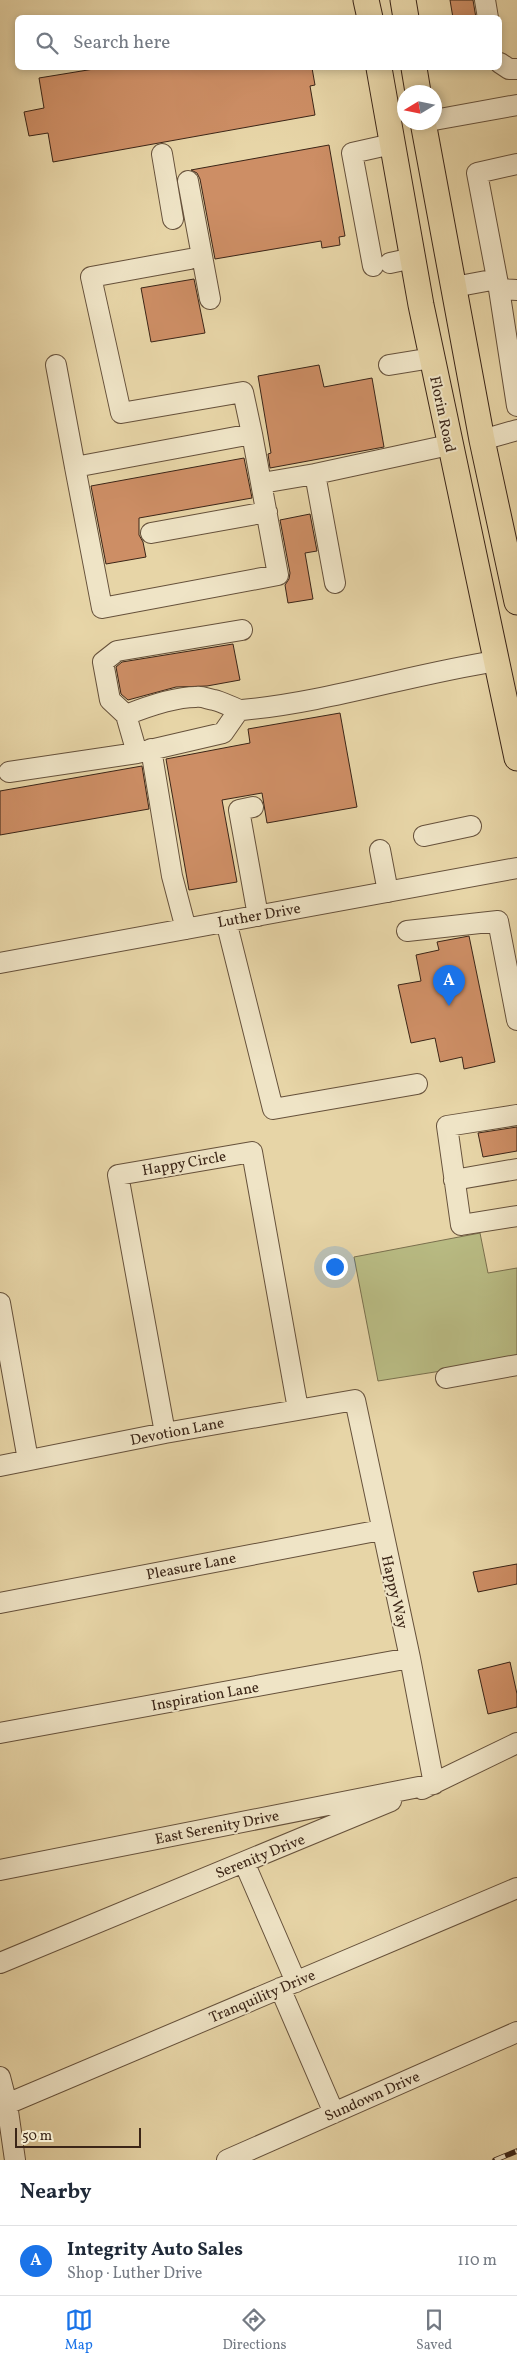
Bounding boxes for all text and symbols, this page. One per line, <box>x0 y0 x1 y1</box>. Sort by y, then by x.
search box <box>15 15 502 70</box>
icon: search <box>33 29 61 57</box>
text: Search here <box>73 30 170 56</box>
north arrow <box>397 85 442 130</box>
street label: Florin Road <box>423 374 460 454</box>
street label: Luther Drive <box>216 899 302 934</box>
pin: A <box>433 965 465 1006</box>
street label: Happy Circle <box>141 1147 228 1182</box>
your location <box>322 1254 348 1280</box>
street label: Devotion Lane <box>129 1413 226 1452</box>
street label: Pleasure Lane <box>145 1548 238 1586</box>
street label: Happy Way <box>375 1553 412 1631</box>
street label: Inspiration Lane <box>150 1678 261 1717</box>
street label: East Serenity Drive <box>153 1806 281 1851</box>
street label: Serenity Drive <box>213 1830 308 1885</box>
street label: Tranquility Drive <box>206 1966 319 2029</box>
street label: Sundown Drive <box>322 2067 424 2128</box>
scale bar <box>15 2125 141 2148</box>
text: 50 m <box>22 2127 52 2146</box>
text: Nearby <box>20 2178 91 2207</box>
text: Integrity Auto Sales <box>67 2237 243 2263</box>
text: A <box>30 2250 42 2272</box>
text: 110 m <box>458 2250 497 2272</box>
text: Shop · Luther Drive <box>67 2263 202 2285</box>
tab: Map <box>65 2306 93 2355</box>
tab: Directions <box>222 2306 287 2355</box>
tab: Saved <box>416 2306 452 2355</box>

